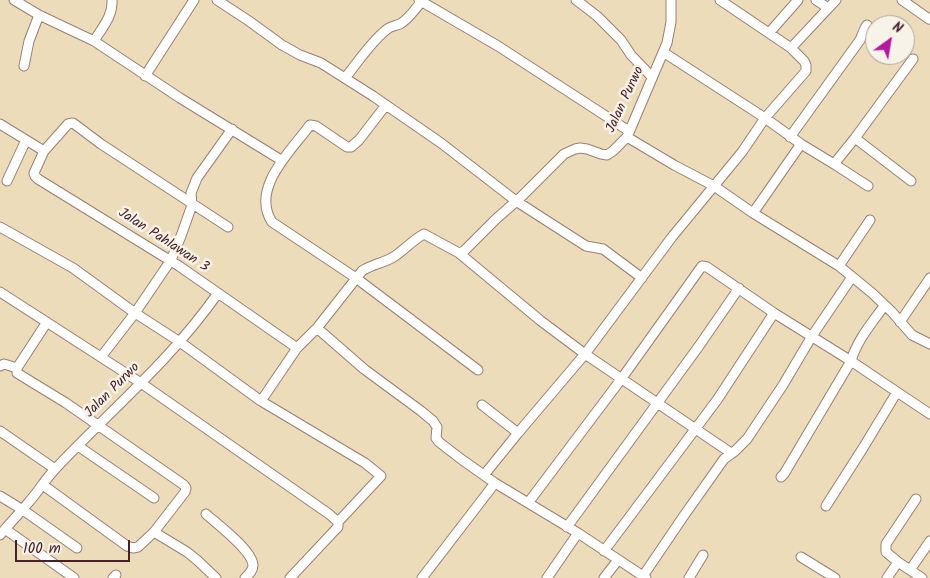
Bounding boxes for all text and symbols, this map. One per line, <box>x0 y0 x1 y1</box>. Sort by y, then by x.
north arrow <box>865 15 915 65</box>
text: N <box>888 16 907 40</box>
street label: Jalan Purwo <box>603 64 649 136</box>
street label: Jalan Pahlawan 3 <box>114 205 212 277</box>
street label: Jalan Purwo <box>82 360 144 422</box>
scale bar <box>18 530 132 562</box>
text: 100 m <box>23 537 61 561</box>

